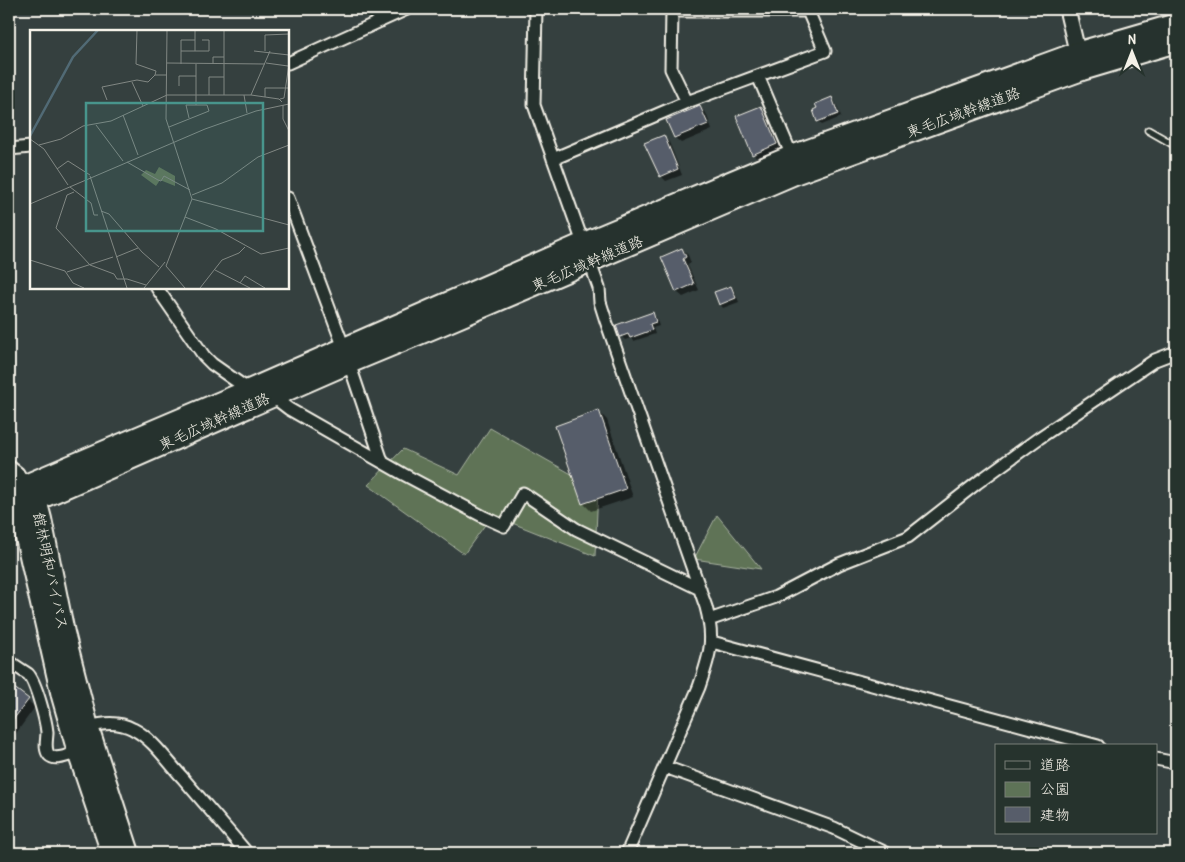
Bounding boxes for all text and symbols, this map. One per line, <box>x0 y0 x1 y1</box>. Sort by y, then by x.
north arrow <box>1108 28 1158 78</box>
text: N <box>1128 29 1136 48</box>
inset map <box>30 30 289 289</box>
street label: 東毛広域幹線道路 <box>903 82 1023 142</box>
street label: 東毛広域幹線道路 <box>528 230 646 296</box>
street label: 東毛広域幹線道路 <box>155 387 273 455</box>
street label: 館林明和バイパス <box>28 510 74 632</box>
legend <box>995 744 1158 834</box>
text: 道路 <box>1040 754 1070 775</box>
text: 公園 <box>1040 778 1070 799</box>
text: 建物 <box>1040 804 1070 825</box>

